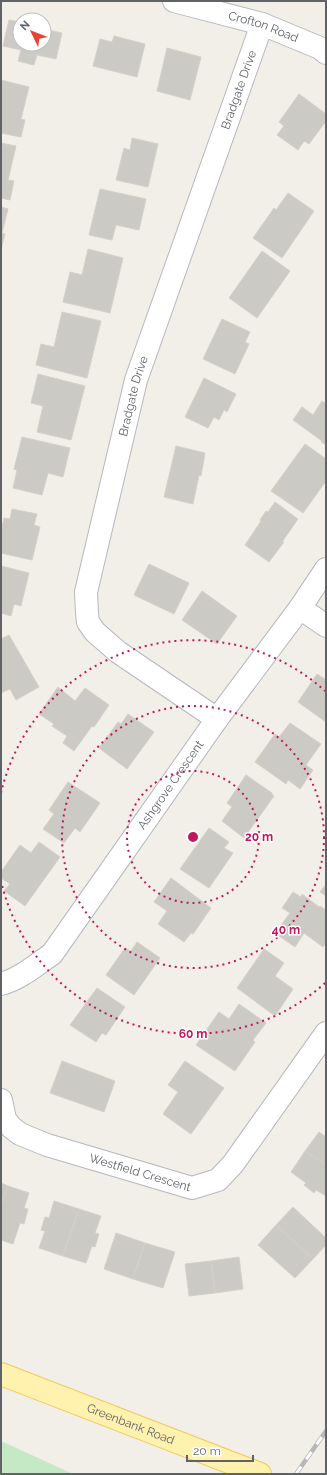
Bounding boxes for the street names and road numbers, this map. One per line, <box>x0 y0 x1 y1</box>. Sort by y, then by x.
street label: Crofton Road <box>227 8 300 45</box>
street label: Bradgate Drive <box>218 48 259 131</box>
street label: Bradgate Drive <box>116 354 151 438</box>
street label: Ashgrove Crescent <box>135 738 207 832</box>
street label: Westfield Crescent <box>88 1151 192 1194</box>
street label: Greenbank Road <box>85 1401 177 1447</box>

